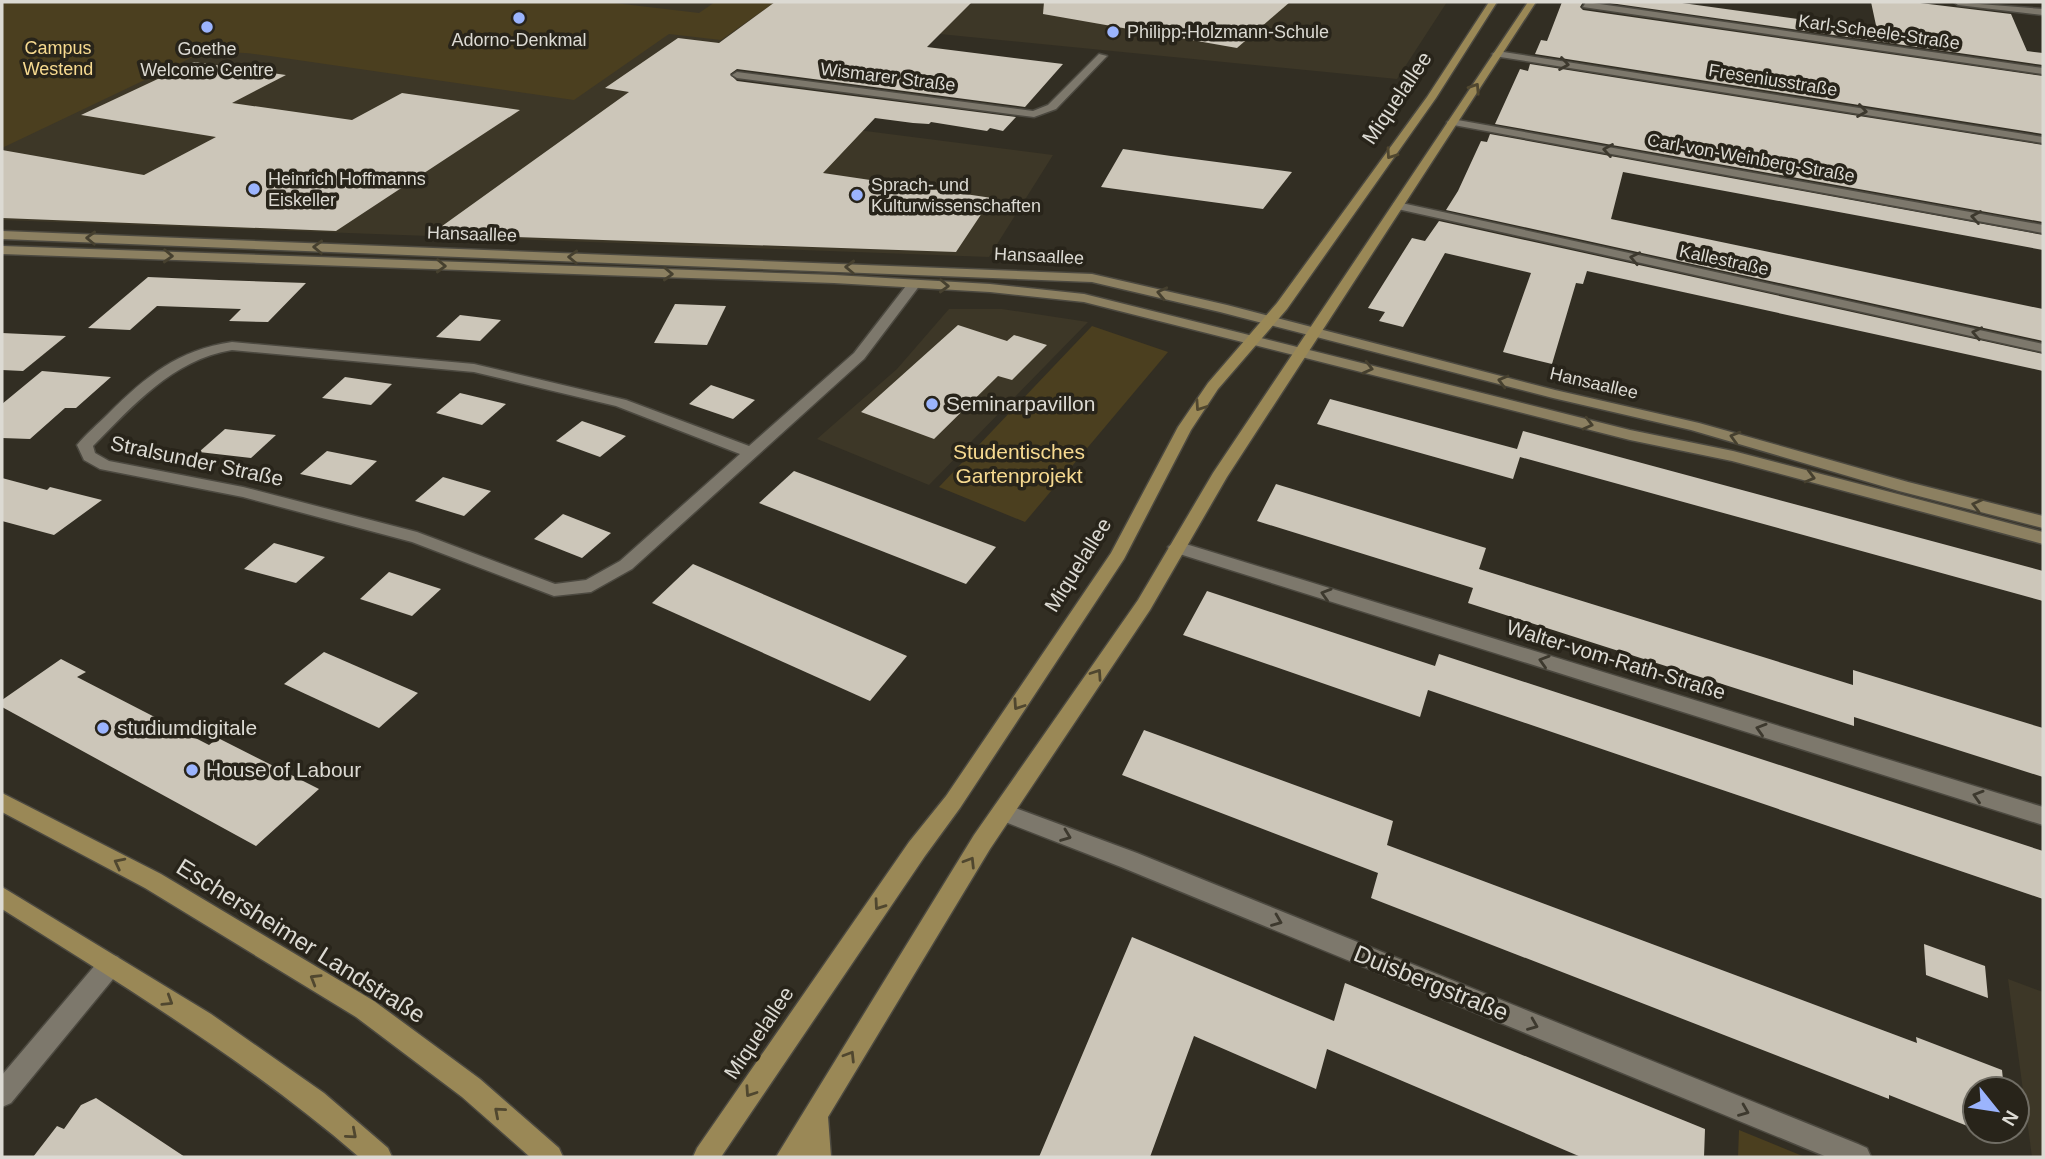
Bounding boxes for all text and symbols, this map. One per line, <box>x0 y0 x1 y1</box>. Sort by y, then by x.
marker: Adorno-Denkmal <box>511 10 527 26</box>
street label: Karl-Scheele-Straße <box>1797 11 1961 53</box>
marker: Goethe Welcome Centre <box>199 19 215 35</box>
place label: Philipp-Holzmann-Schule <box>1127 22 1329 42</box>
marker: Philipp-Holzmann-Schule <box>1105 24 1121 40</box>
place label: Adorno-Denkmal <box>451 30 587 50</box>
park label: Campus Westend <box>23 38 93 79</box>
place label: Goethe Welcome Centre <box>140 39 274 80</box>
street label: Miquelallee <box>1357 47 1436 148</box>
one-way arrow <box>1559 56 1570 71</box>
street label: Wismarer Straße <box>819 59 957 95</box>
street label: Freseniusstraße <box>1707 60 1839 100</box>
one-way arrow <box>1467 82 1480 95</box>
one-way arrow <box>1856 103 1868 118</box>
street label: Carl-von-Weinberg-Straße <box>1645 130 1857 186</box>
one-way arrow <box>1602 143 1614 158</box>
one-way arrow <box>1387 146 1399 159</box>
place label: Heinrich Hoffmanns Eiskeller <box>268 169 426 210</box>
place label: Sprach- und Kulturwissenschaften <box>871 175 1041 216</box>
marker: Heinrich Hoffmanns Eiskeller <box>246 181 262 197</box>
marker: Sprach- und Kulturwissenschaften <box>849 187 865 203</box>
one-way arrow <box>1970 210 1982 225</box>
street label: Hansaallee <box>427 222 517 246</box>
one-way arrow <box>85 231 96 246</box>
one-way arrow <box>312 239 323 255</box>
street label: Kallestraße <box>1677 241 1771 279</box>
street label: Hansaallee <box>994 244 1084 268</box>
one-way arrow <box>163 249 174 264</box>
one-way arrow <box>568 250 579 265</box>
one-way arrow <box>1629 252 1641 267</box>
one-way arrow <box>435 259 446 274</box>
one-way arrow <box>844 259 855 275</box>
one-way arrow <box>663 267 674 282</box>
one-way arrow <box>939 278 950 293</box>
one-way arrow <box>1156 287 1168 302</box>
one-way arrow <box>1971 327 1983 341</box>
one-way arrow <box>1362 360 1374 374</box>
street label: Hansaallee <box>1548 363 1640 403</box>
one-way arrow <box>1497 375 1509 389</box>
place label: Seminarpavillon <box>946 392 1095 415</box>
marker: Seminarpavillon <box>924 396 940 412</box>
one-way arrow <box>1195 399 1208 412</box>
one-way arrow <box>1582 416 1594 430</box>
street label: Stralsunder Straße <box>109 431 286 490</box>
one-way arrow <box>1729 431 1741 446</box>
park label: Studentisches Gartenprojekt <box>953 440 1085 487</box>
one-way arrow <box>1803 468 1815 483</box>
one-way arrow <box>1971 499 1983 514</box>
street label: Miquelallee <box>1040 514 1115 616</box>
one-way arrow <box>1321 587 1333 602</box>
street label: Walter-vom-Rath-Straße <box>1504 615 1728 704</box>
one-way arrow <box>1538 655 1550 670</box>
one-way arrow <box>1089 668 1102 681</box>
one-way arrow <box>1014 697 1026 710</box>
place label: studiumdigitale <box>117 716 257 739</box>
marker: studiumdigitale <box>95 720 111 736</box>
one-way arrow <box>1755 722 1767 737</box>
place label: House of Labour <box>206 758 361 781</box>
marker: House of Labour <box>184 762 200 778</box>
one-way arrow <box>1972 790 1984 805</box>
one-way arrow <box>1060 828 1072 842</box>
street label: Eschersheimer Landstraße <box>172 853 431 1028</box>
one-way arrow <box>961 857 974 870</box>
one-way arrow <box>114 858 126 871</box>
one-way arrow <box>875 897 887 910</box>
one-way arrow <box>1270 913 1283 927</box>
street label: Duisbergstraße <box>1350 939 1512 1026</box>
one-way arrow <box>309 974 322 987</box>
street label: Miquelallee <box>719 982 798 1083</box>
one-way arrow <box>161 993 174 1006</box>
one-way arrow <box>1526 1017 1539 1031</box>
one-way arrow <box>842 1050 855 1063</box>
north arrow <box>1961 1075 2031 1145</box>
one-way arrow <box>745 1085 758 1098</box>
one-way arrow <box>1737 1102 1749 1116</box>
text: N <box>1998 1107 2023 1129</box>
one-way arrow <box>494 1108 507 1120</box>
one-way arrow <box>344 1126 357 1138</box>

